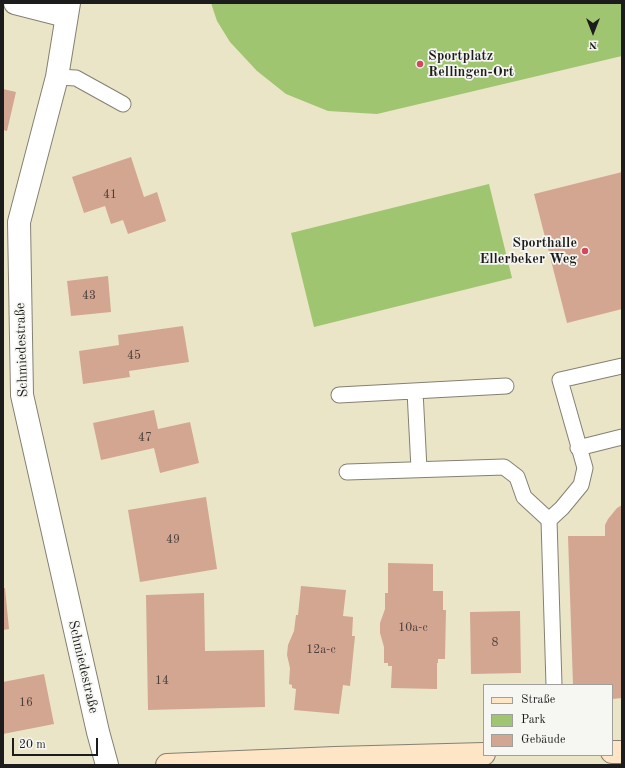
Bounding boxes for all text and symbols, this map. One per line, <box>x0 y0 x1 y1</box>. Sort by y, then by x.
north arrow <box>573 12 613 52</box>
text: N <box>589 39 597 50</box>
place label: Sportplatz Rellingen-Ort <box>428 48 514 80</box>
marker: Sportplatz Rellingen-Ort <box>415 59 425 69</box>
house number: 41 <box>103 188 117 202</box>
place label: Sporthalle Ellerbeker Weg <box>480 235 577 268</box>
marker: Sporthalle Ellerbeker Weg <box>580 246 590 256</box>
house number: 43 <box>82 289 96 303</box>
street label: Schmiedestraße <box>12 302 32 398</box>
house number: 45 <box>127 349 141 363</box>
house number: 47 <box>138 431 152 445</box>
house number: 49 <box>166 533 180 547</box>
street label: Schmiedestraße <box>64 619 102 715</box>
house number: 10a-c <box>398 621 428 635</box>
house number: 8 <box>492 636 498 650</box>
house number: 12a-c <box>306 643 336 657</box>
house number: 14 <box>155 674 169 688</box>
legend <box>483 684 613 756</box>
text: Straße <box>521 694 555 706</box>
house number: 16 <box>19 696 33 710</box>
text: Park <box>521 714 546 726</box>
scale bar <box>14 730 100 756</box>
text: Gebäude <box>521 734 565 746</box>
text: 20 m <box>19 739 46 751</box>

